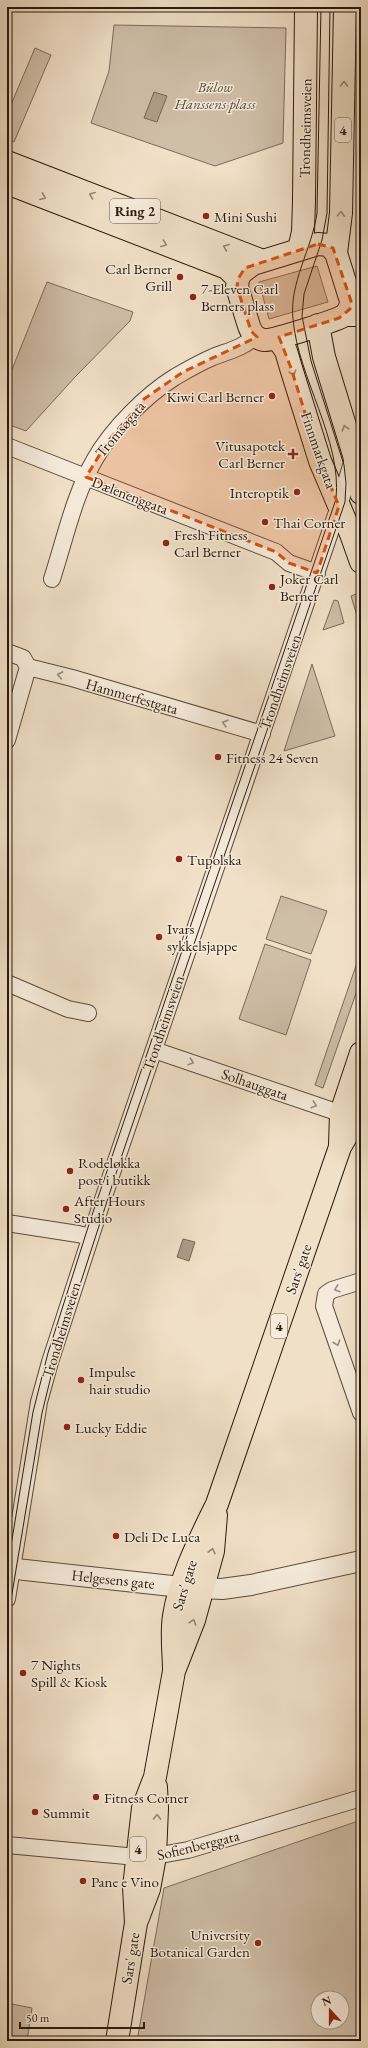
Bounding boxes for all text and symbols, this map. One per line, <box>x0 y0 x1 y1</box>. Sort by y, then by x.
park label: Bülow Hanssens plass <box>174 77 256 113</box>
street label: Trondheimsveien <box>295 78 315 178</box>
one-way arrow <box>340 81 348 87</box>
road number: 4 <box>335 118 351 142</box>
one-way arrow <box>40 192 47 200</box>
one-way arrow <box>88 192 95 200</box>
road number: Ring 2 <box>110 199 160 223</box>
place label: Mini Sushi <box>214 207 277 226</box>
marker: Mini Sushi <box>201 211 211 221</box>
one-way arrow <box>337 211 345 217</box>
one-way arrow <box>161 240 168 248</box>
one-way arrow <box>223 244 231 252</box>
place label: Carl Berner Grill <box>105 259 172 295</box>
marker: Carl Berner Grill <box>175 272 185 282</box>
place label: 7-Eleven Carl Berners plass <box>201 279 279 315</box>
marker: 7-Eleven Carl Berners plass <box>188 292 198 302</box>
one-way arrow <box>288 369 297 376</box>
place label: Kiwi Carl Berner <box>166 387 264 406</box>
marker: Kiwi Carl Berner <box>267 391 277 401</box>
street label: Tromsøgata <box>91 397 149 461</box>
street label: Finnmarkgata <box>297 409 341 491</box>
one-way arrow <box>341 424 350 431</box>
place label: Vitusapotek Carl Berner <box>215 436 286 472</box>
marker: Vitusapotek Carl Berner <box>288 449 298 459</box>
street label: Dælenenggata <box>89 472 171 518</box>
place label: Interoptik <box>230 483 290 502</box>
marker: Interoptik <box>292 487 302 497</box>
place label: Thai Corner <box>273 513 345 532</box>
marker: Thai Corner <box>260 517 270 527</box>
place label: Fresh Fitness Carl Berner <box>174 525 248 561</box>
marker: Fresh Fitness Carl Berner <box>161 538 171 548</box>
place label: Joker Carl Berner <box>278 569 339 605</box>
marker: Joker Carl Berner <box>267 582 277 592</box>
street label: Trondheimsveien <box>255 632 305 732</box>
one-way arrow <box>56 672 63 680</box>
street label: Hammerfestgata <box>84 674 180 718</box>
one-way arrow <box>222 719 229 728</box>
place label: Fitness 24 Seven <box>226 748 319 767</box>
marker: Fitness 24 Seven <box>213 752 223 762</box>
place label: Tupolska <box>187 850 241 869</box>
marker: Tupolska <box>174 854 184 864</box>
place label: Ivars sykkelsjappe <box>167 919 238 955</box>
marker: Ivars sykkelsjappe <box>154 932 164 942</box>
street label: Trondheimsveien <box>138 973 188 1073</box>
one-way arrow <box>187 1057 194 1066</box>
street label: Solhauggata <box>219 1064 291 1104</box>
one-way arrow <box>310 1100 317 1108</box>
place label: Rodeløkka post i butikk <box>78 1153 151 1189</box>
marker: Rodeløkka post i butikk <box>65 1166 75 1176</box>
place label: After Hours Studio <box>73 1191 145 1227</box>
marker: After Hours Studio <box>61 1204 71 1214</box>
street label: Sars' gate <box>281 1241 315 1297</box>
street label: Trondheimsveien <box>37 1279 85 1380</box>
one-way arrow <box>334 1284 341 1292</box>
road number: 4 <box>271 1314 287 1338</box>
one-way arrow <box>332 1339 341 1346</box>
place label: Impulse hair studio <box>89 1362 151 1398</box>
marker: Impulse hair studio <box>76 1375 86 1385</box>
place label: Lucky Eddie <box>75 1418 147 1437</box>
marker: Lucky Eddie <box>62 1422 72 1432</box>
place label: Deli De Luca <box>124 1527 200 1546</box>
marker: Deli De Luca <box>111 1531 121 1541</box>
one-way arrow <box>208 1548 216 1555</box>
street label: Sars' gate <box>167 1557 201 1613</box>
street label: Helgesens gate <box>70 1565 156 1593</box>
one-way arrow <box>188 1618 197 1625</box>
place label: 7 Nights Spill & Kiosk <box>31 1655 108 1691</box>
marker: 7 Nights Spill & Kiosk <box>18 1668 28 1678</box>
place label: Fitness Corner <box>104 1788 188 1807</box>
marker: Fitness Corner <box>91 1792 101 1802</box>
place label: Summit <box>43 1803 90 1822</box>
marker: Summit <box>30 1807 40 1817</box>
one-way arrow <box>153 1814 161 1820</box>
street label: Sofienberggata <box>155 1826 241 1864</box>
road number: 4 <box>130 1837 146 1861</box>
place label: Pane e Vino <box>91 1872 159 1891</box>
marker: Pane e Vino <box>78 1876 88 1886</box>
place label: University Botanical Garden <box>150 1925 250 1961</box>
street label: Sars' gate <box>117 1931 143 1985</box>
marker: University Botanical Garden <box>253 1938 263 1948</box>
north arrow <box>310 1990 350 2030</box>
text: N <box>320 1992 333 2009</box>
scale bar <box>20 2004 144 2030</box>
text: 50 m <box>26 2010 50 2026</box>

